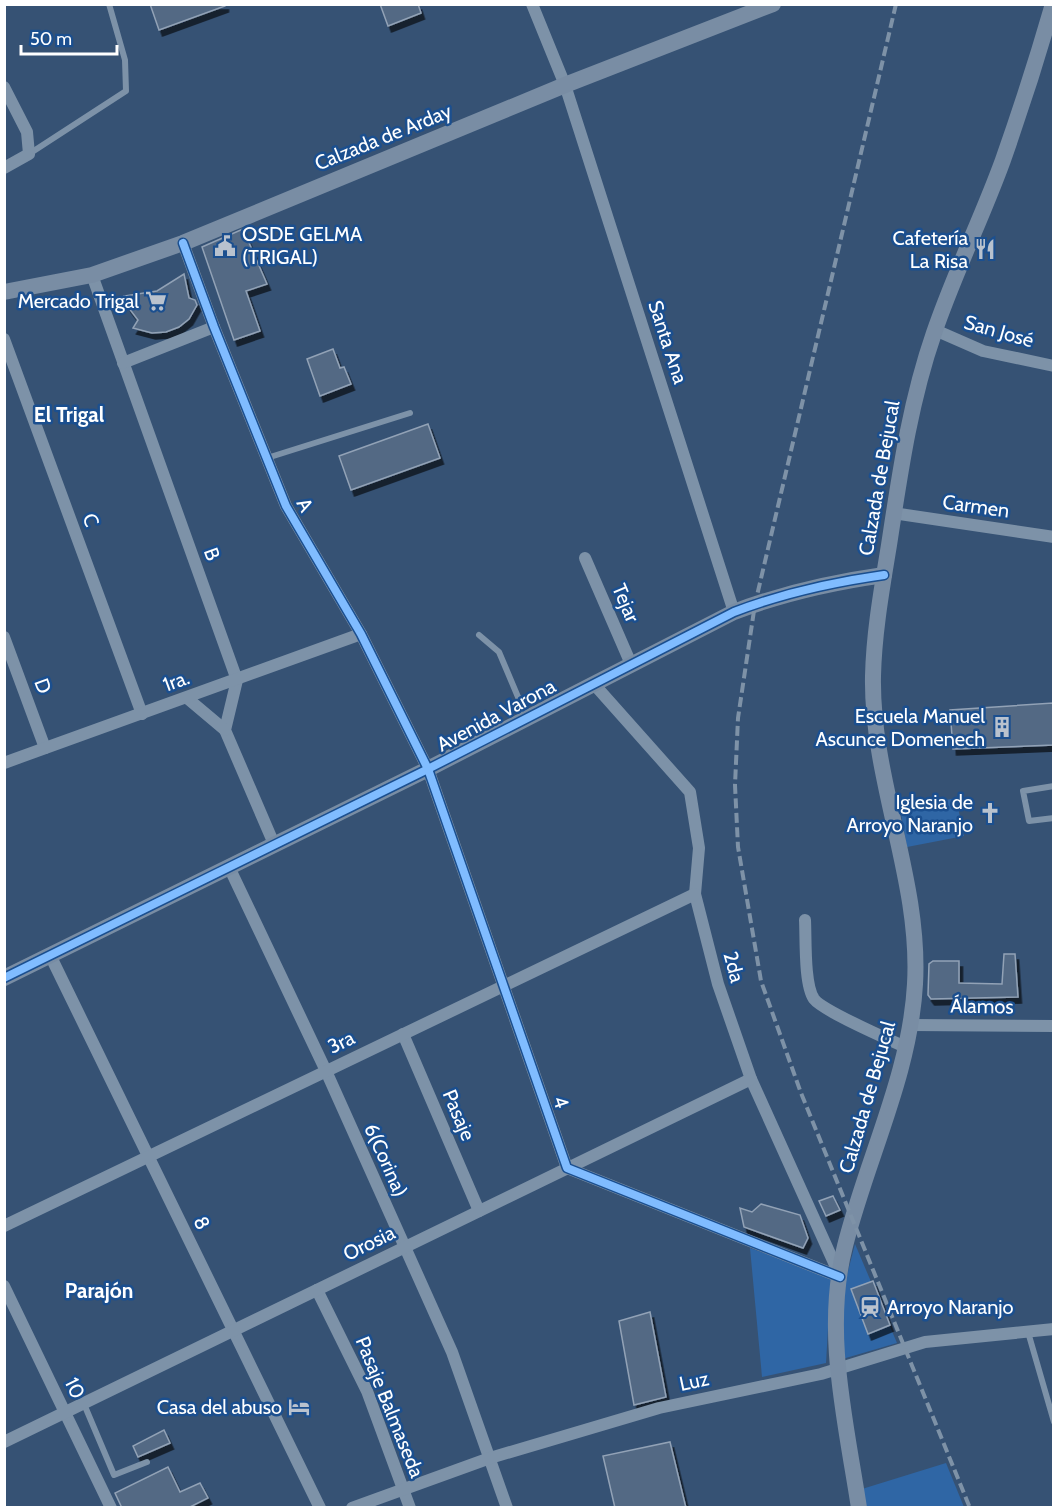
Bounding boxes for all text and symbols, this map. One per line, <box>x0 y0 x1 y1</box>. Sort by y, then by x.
scale bar <box>21 18 117 56</box>
text: 50 m <box>30 28 72 50</box>
street label: Calzada de Arday <box>311 99 455 175</box>
place label: OSDE GELMA (TRIGAL) <box>242 222 363 269</box>
place label: Cafetería La Risa <box>892 226 968 273</box>
public building icon: OSDE GELMA (TRIGAL) <box>213 234 237 258</box>
restaurant icon: Cafetería La Risa <box>973 237 997 261</box>
place label: Mercado Trigal <box>18 289 139 313</box>
supermarket icon: Mercado Trigal <box>144 289 168 313</box>
street label: Santa Ana <box>643 297 693 387</box>
street label: San José <box>961 310 1037 352</box>
street label: Calzada de Bejucal <box>854 398 904 557</box>
district label: El Trigal <box>34 402 105 427</box>
street label: Carmen <box>941 489 1011 523</box>
street label: A <box>292 494 319 517</box>
street label: C <box>78 510 104 530</box>
street label: B <box>199 544 225 564</box>
street label: Tejar <box>607 580 645 626</box>
street label: 1ra. <box>159 665 193 697</box>
street label: Avenida Varona <box>433 673 560 756</box>
street label: D <box>29 675 57 697</box>
place label: Escuela Manuel Ascunce Domenech <box>815 704 985 751</box>
building icon: Escuela Manuel Ascunce Domenech <box>990 715 1014 739</box>
place label: Iglesia de Arroyo Naranjo <box>846 790 973 837</box>
church icon: Iglesia de Arroyo Naranjo <box>978 801 1002 825</box>
street label: 2da <box>718 949 750 986</box>
street label: Álamos <box>950 993 1014 1019</box>
street label: Calzada de Bejucal <box>834 1018 900 1176</box>
street label: 3ra <box>324 1025 359 1059</box>
street label: Pasaje <box>438 1086 480 1144</box>
street label: 4 <box>548 1093 574 1112</box>
street label: 6(Corina) <box>359 1120 413 1200</box>
street label: 8 <box>189 1212 215 1234</box>
street label: Orosia <box>339 1220 399 1266</box>
district label: Parajón <box>65 1278 133 1303</box>
station icon: Arroyo Naranjo <box>858 1295 882 1319</box>
place label: Arroyo Naranjo <box>887 1295 1014 1319</box>
street label: Pasaje Balmaseda <box>351 1333 429 1482</box>
street label: Luz <box>677 1366 711 1396</box>
street label: 10 <box>60 1374 90 1402</box>
place label: Casa del abuso <box>157 1395 282 1419</box>
hotel icon: Casa del abuso <box>287 1395 311 1419</box>

